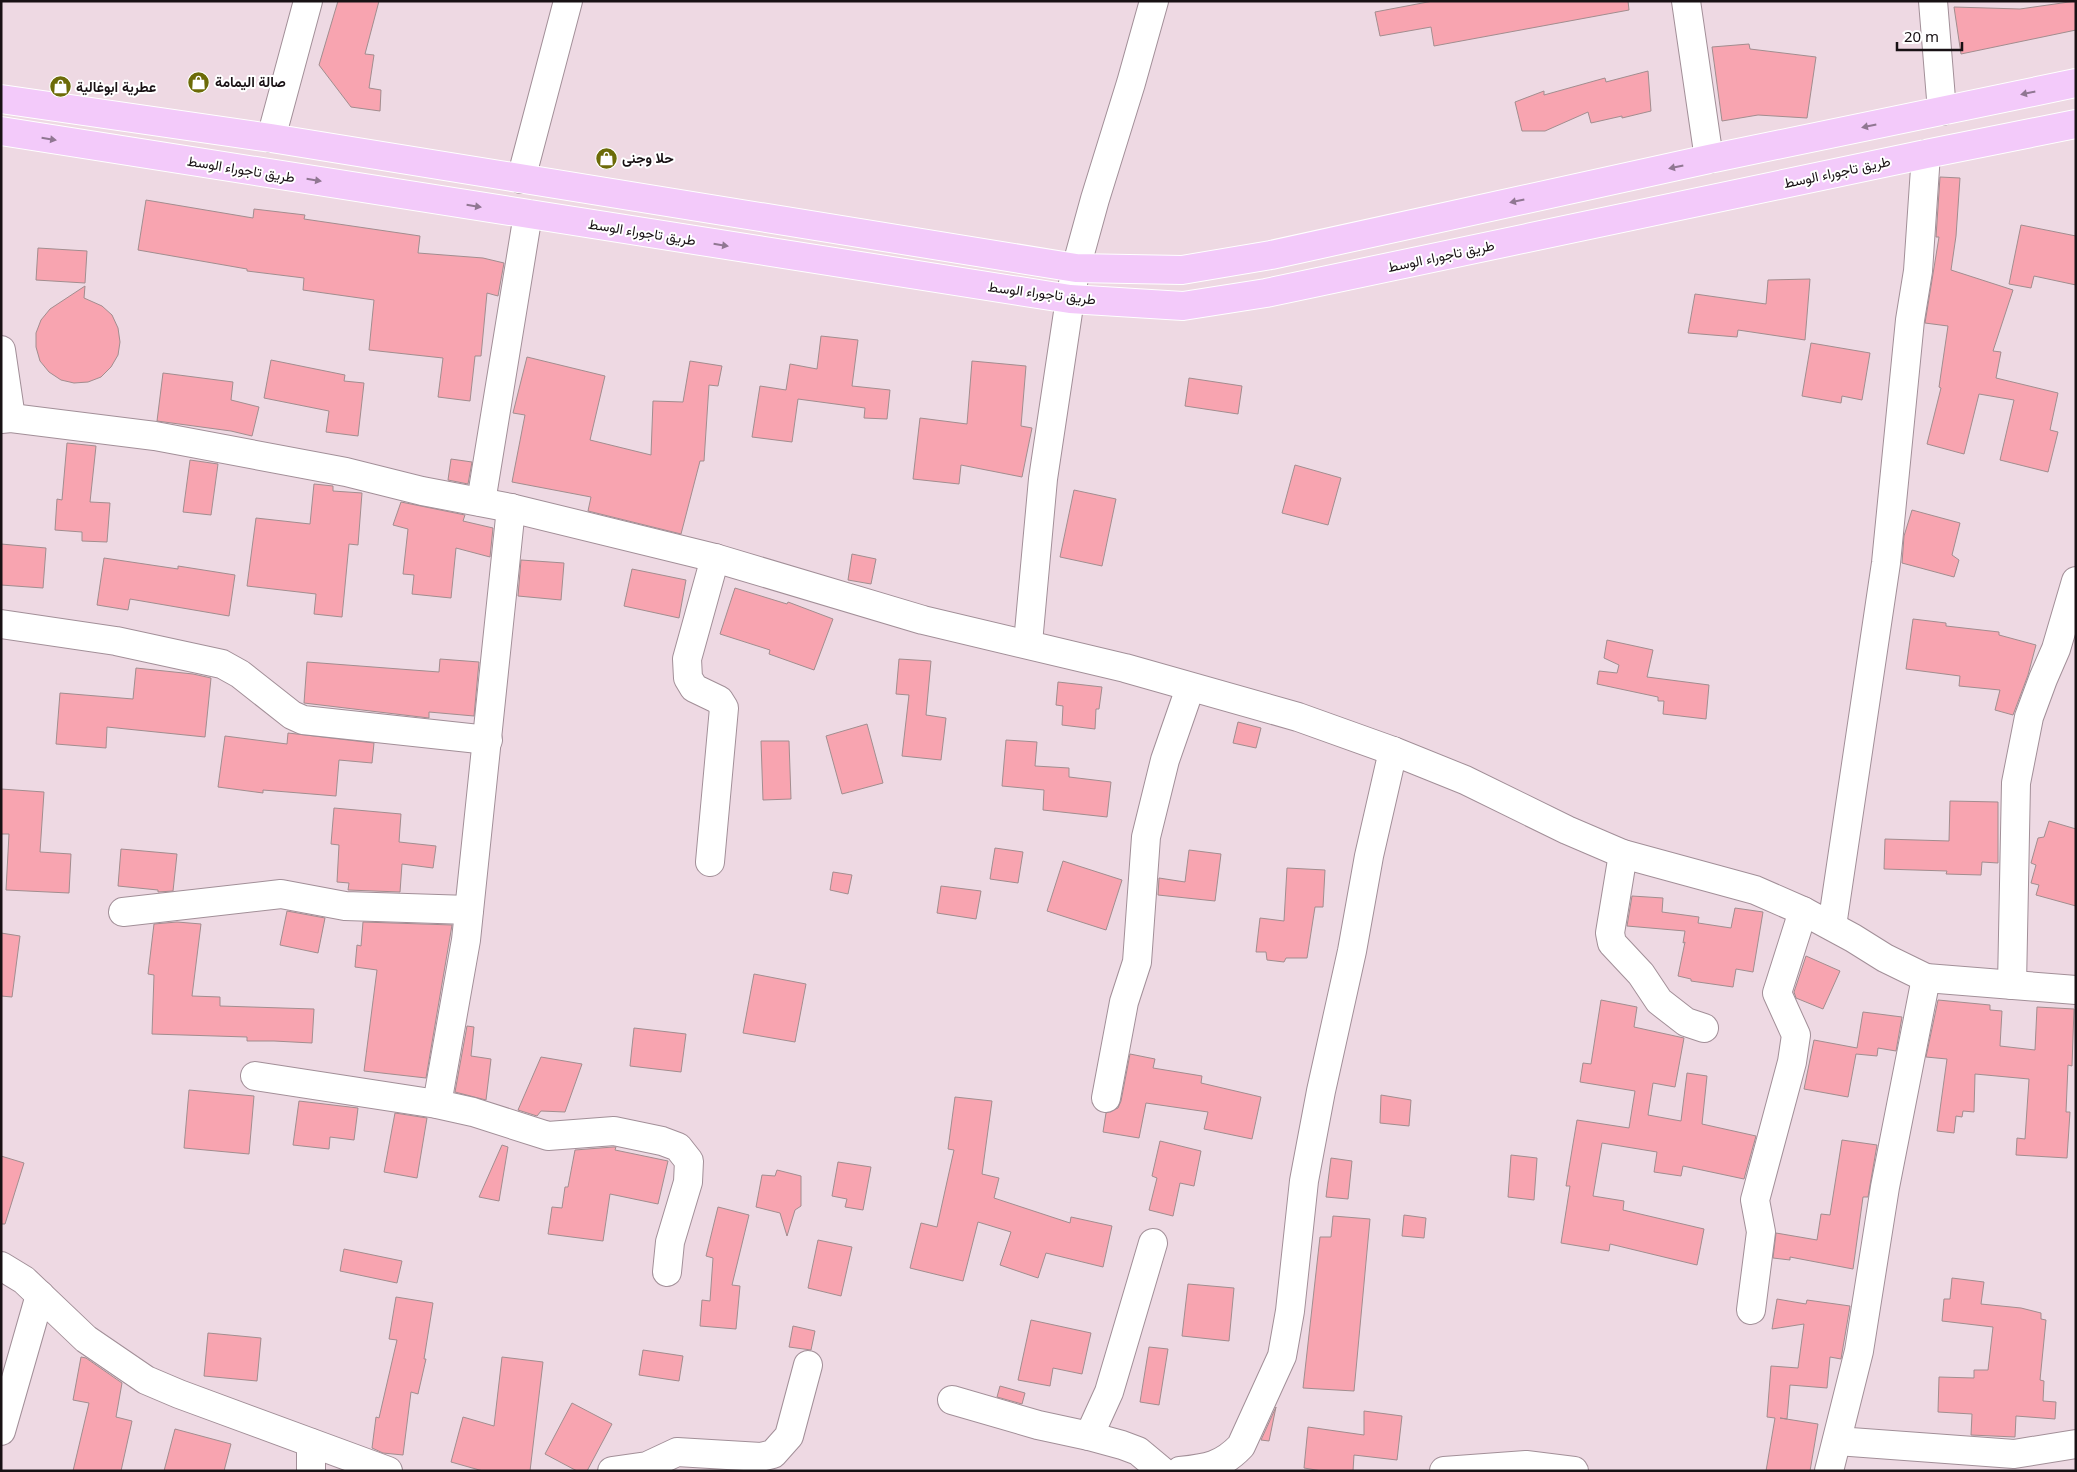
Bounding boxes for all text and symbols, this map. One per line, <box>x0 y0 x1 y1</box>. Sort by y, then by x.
scale bar <box>1897 20 1962 52</box>
text: 20 m <box>1904 26 1939 46</box>
shop icon: صالة اليمامة <box>187 70 211 94</box>
place label: صالة اليمامة <box>215 72 286 91</box>
shop icon: عطرية ابوغالية <box>48 75 72 99</box>
place label: عطرية ابوغالية <box>76 77 156 96</box>
one-way arrow <box>2020 89 2036 97</box>
one-way arrow <box>1861 122 1877 130</box>
one-way arrow <box>42 135 58 143</box>
shop icon: حلا وجنى <box>594 146 618 170</box>
place label: حلا وجنى <box>622 148 674 167</box>
street label: طريق تاجوراء الوسط <box>186 151 296 186</box>
street label: طريق تاجوراء الوسط <box>1782 151 1892 192</box>
one-way arrow <box>1667 163 1683 171</box>
one-way arrow <box>306 177 322 185</box>
one-way arrow <box>1509 197 1525 205</box>
one-way arrow <box>467 202 483 210</box>
street label: طريق تاجوراء الوسط <box>587 214 697 249</box>
street label: طريق تاجوراء الوسط <box>1386 235 1496 276</box>
one-way arrow <box>714 241 730 249</box>
street label: طريق تاجوراء الوسط <box>987 276 1097 309</box>

